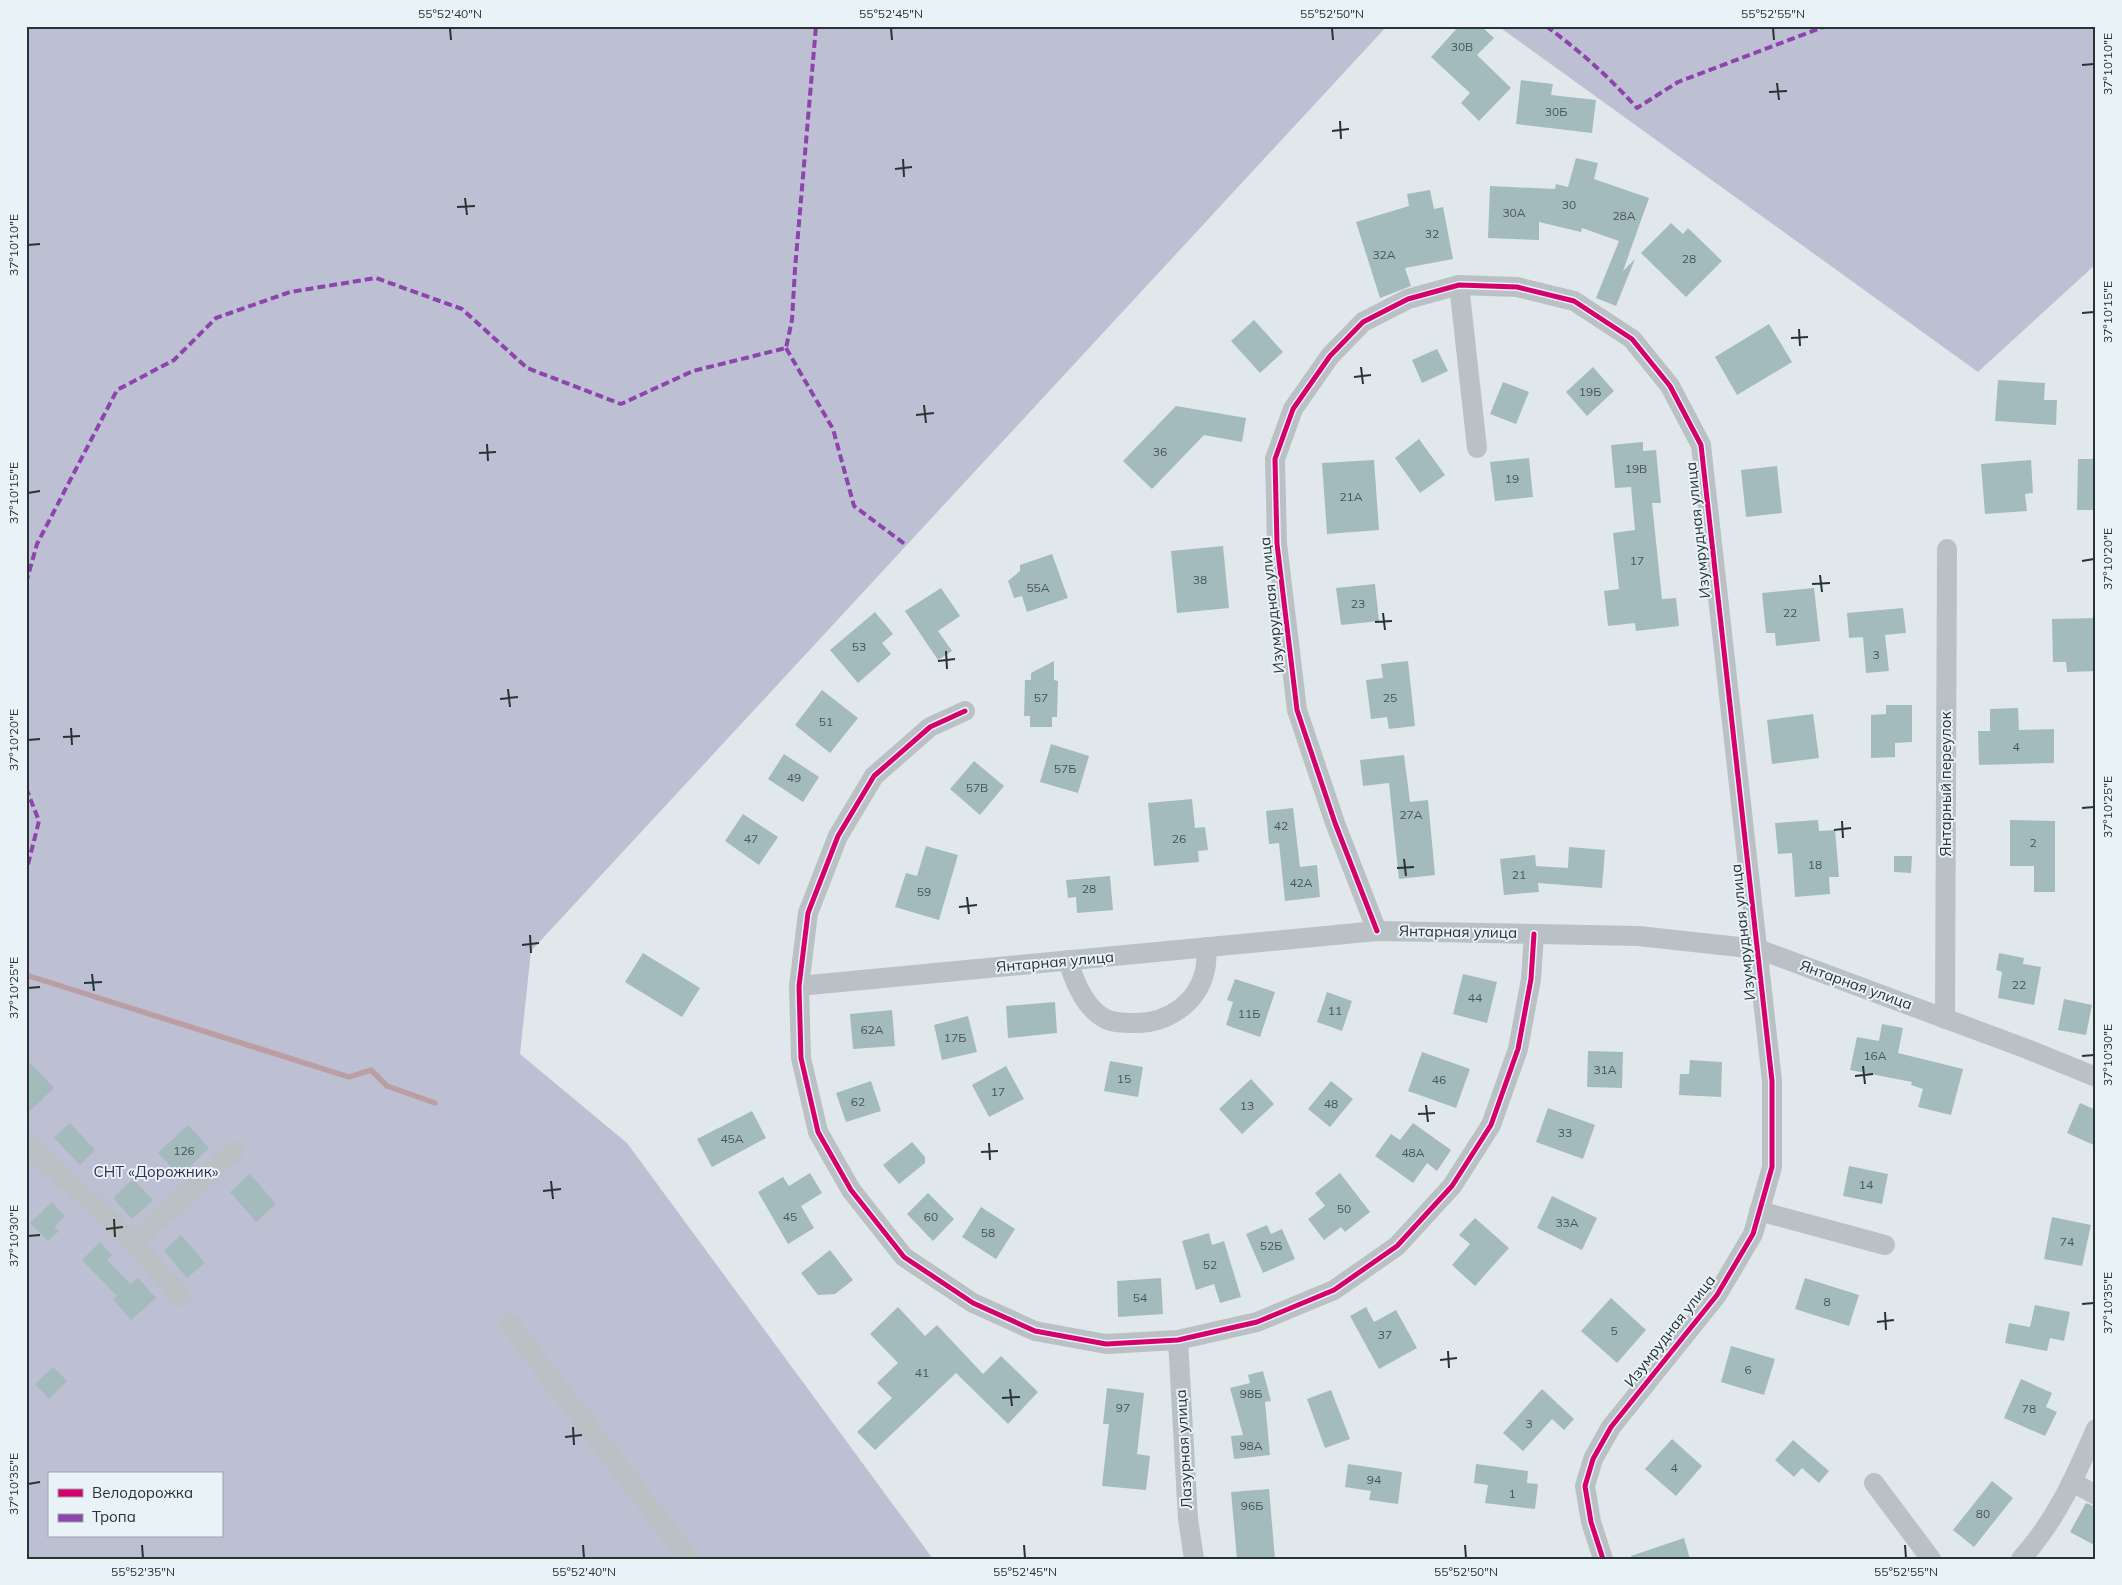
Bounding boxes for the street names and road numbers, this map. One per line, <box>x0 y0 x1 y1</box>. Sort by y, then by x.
street label: Изумрудная улица <box>1681 461 1714 599</box>
street label: Изумрудная улица <box>1255 536 1288 674</box>
street label: Янтарный переулок <box>1936 710 1955 857</box>
street label: Изумрудная улица <box>1726 863 1759 1001</box>
street label: Янтарная улица <box>1399 921 1517 942</box>
street label: Янтарная улица <box>995 947 1115 976</box>
street label: Янтарная улица <box>1797 955 1915 1014</box>
street label: Изумрудная улица <box>1620 1271 1719 1391</box>
street label: Лазурная улица <box>1171 1389 1196 1509</box>

